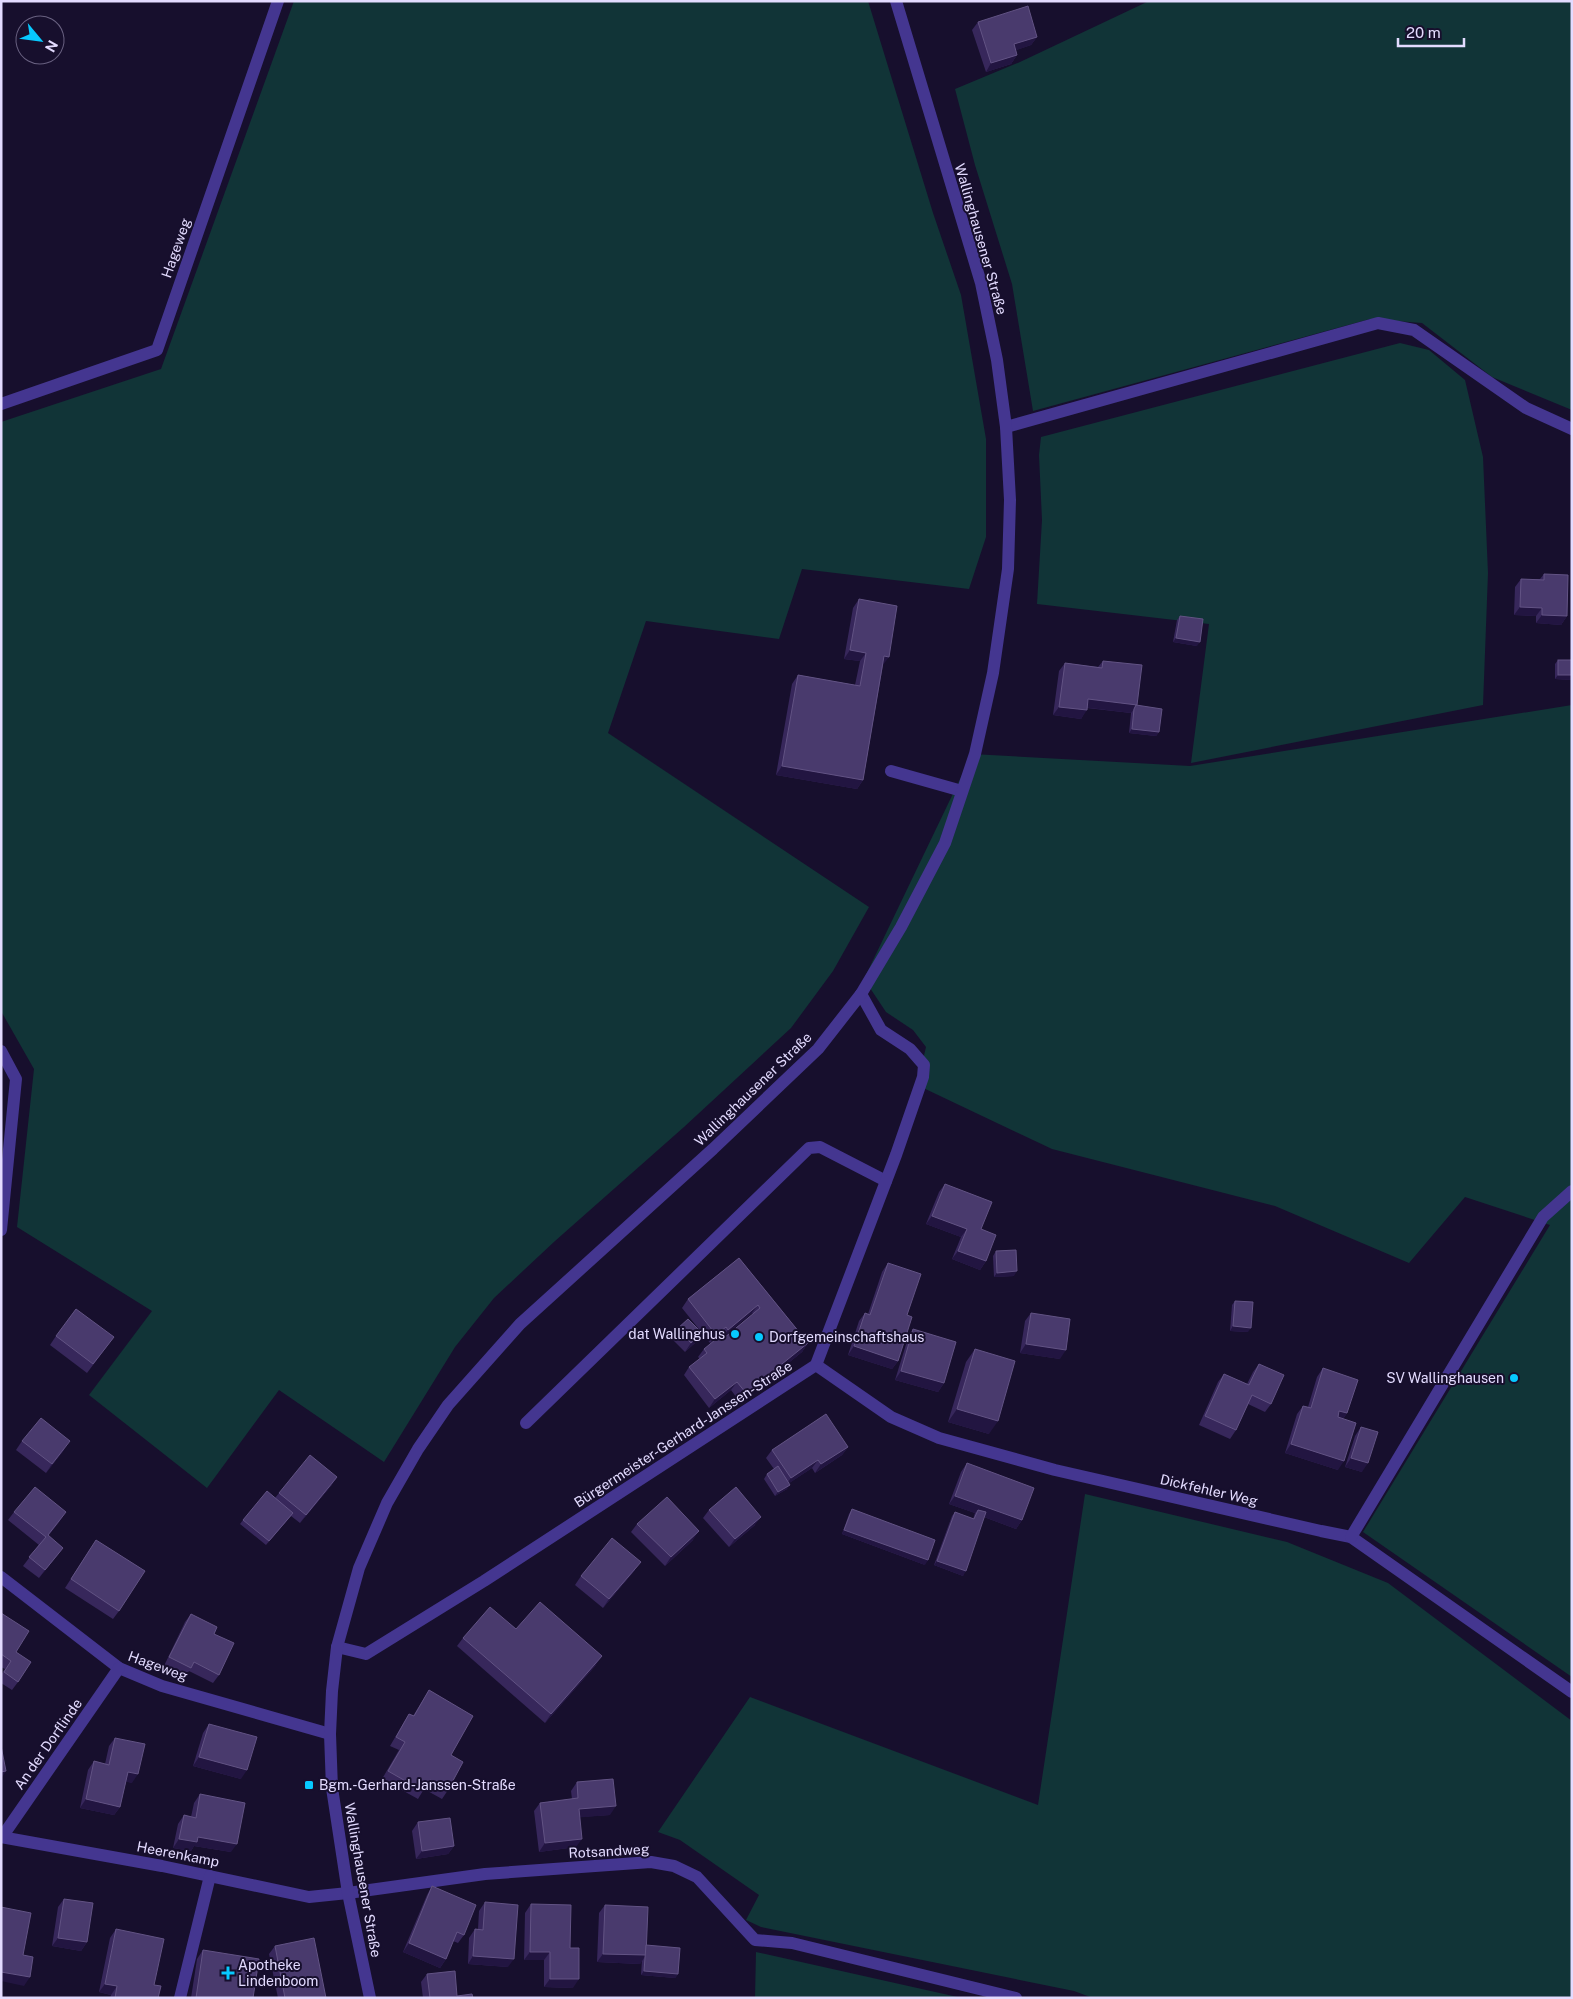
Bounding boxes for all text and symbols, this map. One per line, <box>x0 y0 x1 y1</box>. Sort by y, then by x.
north arrow <box>15 15 65 65</box>
scale bar <box>1398 15 1464 47</box>
text: 20 m <box>1406 24 1441 41</box>
text: N <box>42 38 61 55</box>
street label: Wallinghausener Straße <box>952 162 1010 317</box>
street label: Hageweg <box>158 216 194 280</box>
street label: Wallinghausener Straße <box>691 1029 815 1149</box>
place label: dat Wallinghus <box>628 1326 725 1342</box>
marker: dat Wallinghus <box>729 1328 741 1340</box>
place label: Dorfgemeinschaftshaus <box>769 1329 924 1345</box>
marker: Dorfgemeinschaftshaus <box>753 1331 765 1343</box>
street label: Bürgermeister-Gerhard-Janssen-Straße <box>571 1357 795 1511</box>
place label: SV Wallinghausen <box>1386 1370 1504 1386</box>
marker: SV Wallinghausen <box>1508 1372 1520 1384</box>
street label: Dickfehler Weg <box>1159 1471 1260 1509</box>
street label: Hageweg <box>126 1648 190 1684</box>
street label: An der Dorflinde <box>11 1696 85 1792</box>
place label: Bgm.-Gerhard-Janssen-Straße <box>319 1777 516 1793</box>
marker: Bgm.-Gerhard-Janssen-Straße <box>303 1779 315 1791</box>
street label: Wallinghausener Straße <box>342 1802 384 1959</box>
street label: Heerenkamp <box>135 1838 221 1870</box>
street label: Rotsandweg <box>568 1841 650 1861</box>
place label: Apotheke Lindenboom <box>238 1957 318 1989</box>
marker: Apotheke Lindenboom <box>222 1967 234 1979</box>

